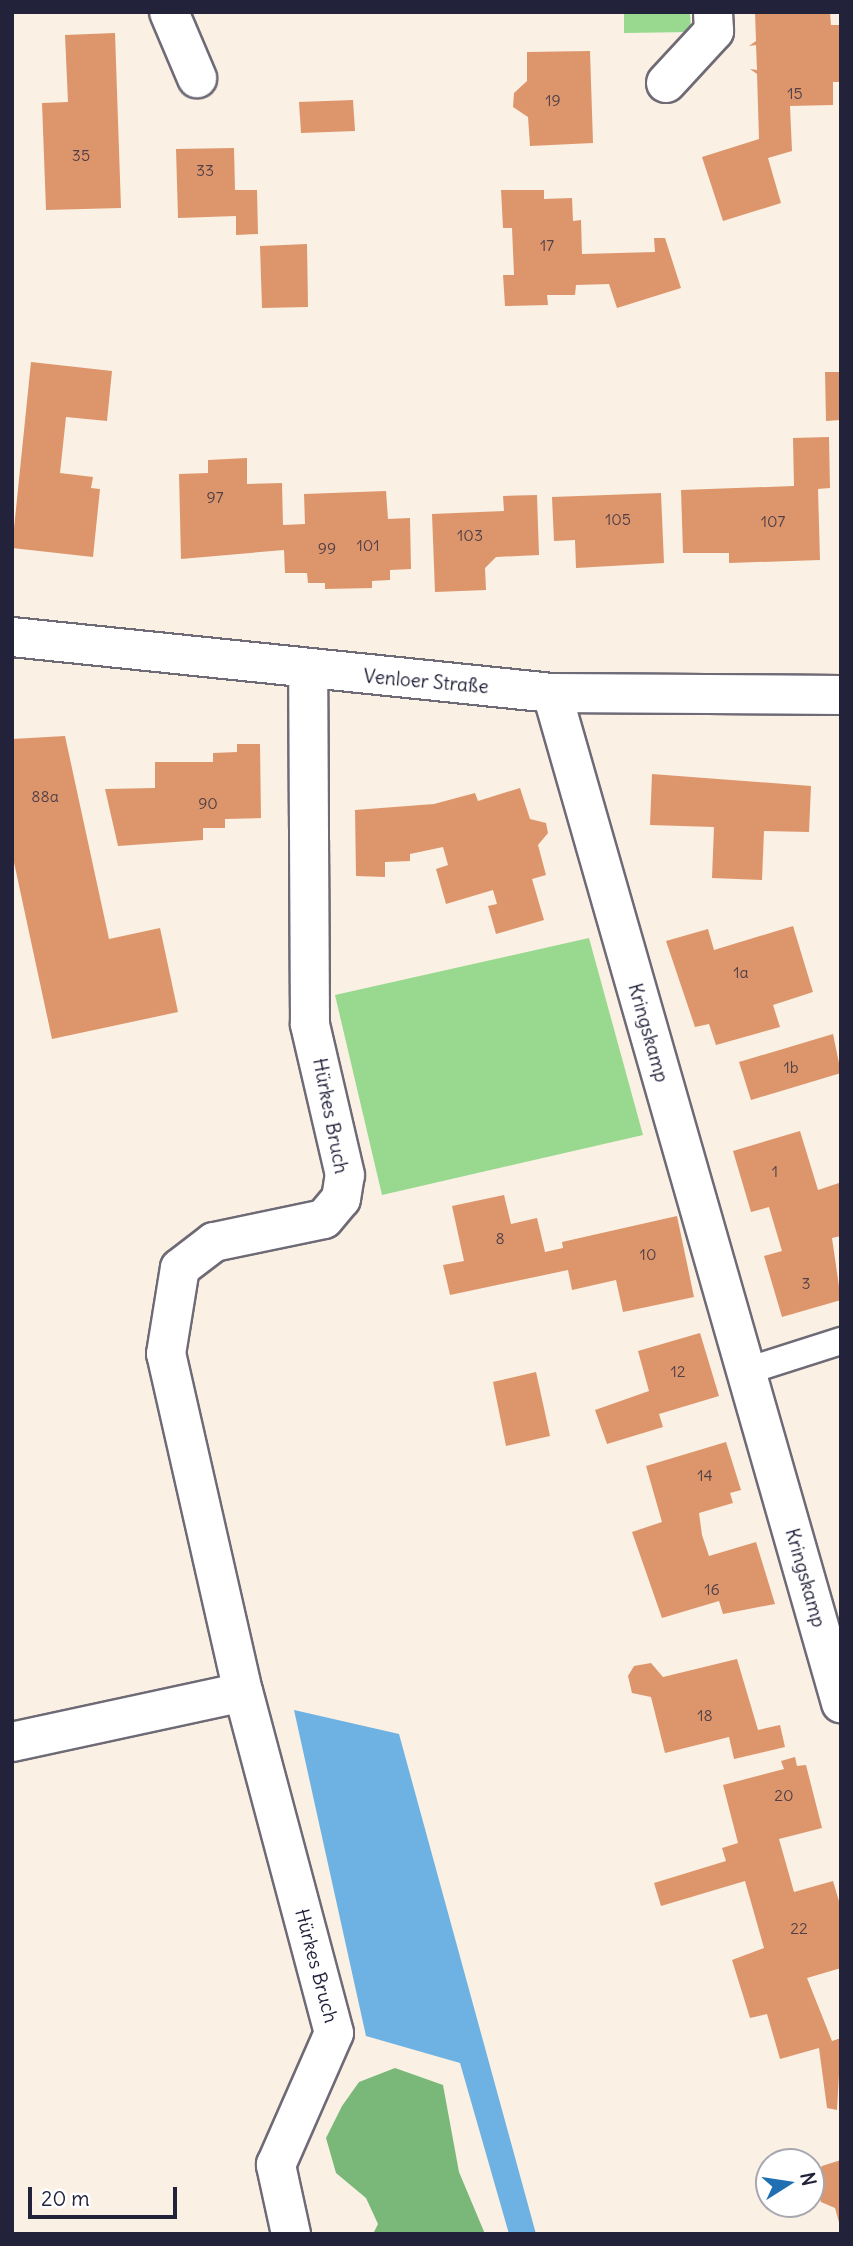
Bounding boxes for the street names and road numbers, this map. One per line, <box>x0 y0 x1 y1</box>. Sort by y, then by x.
street label: Venloer Straße <box>363 665 489 699</box>
street label: Kringskamp <box>623 981 673 1085</box>
street label: Hürkes Bruch <box>308 1056 352 1176</box>
street label: Kringskamp <box>780 1526 830 1630</box>
street label: Hürkes Bruch <box>290 1906 342 2026</box>

